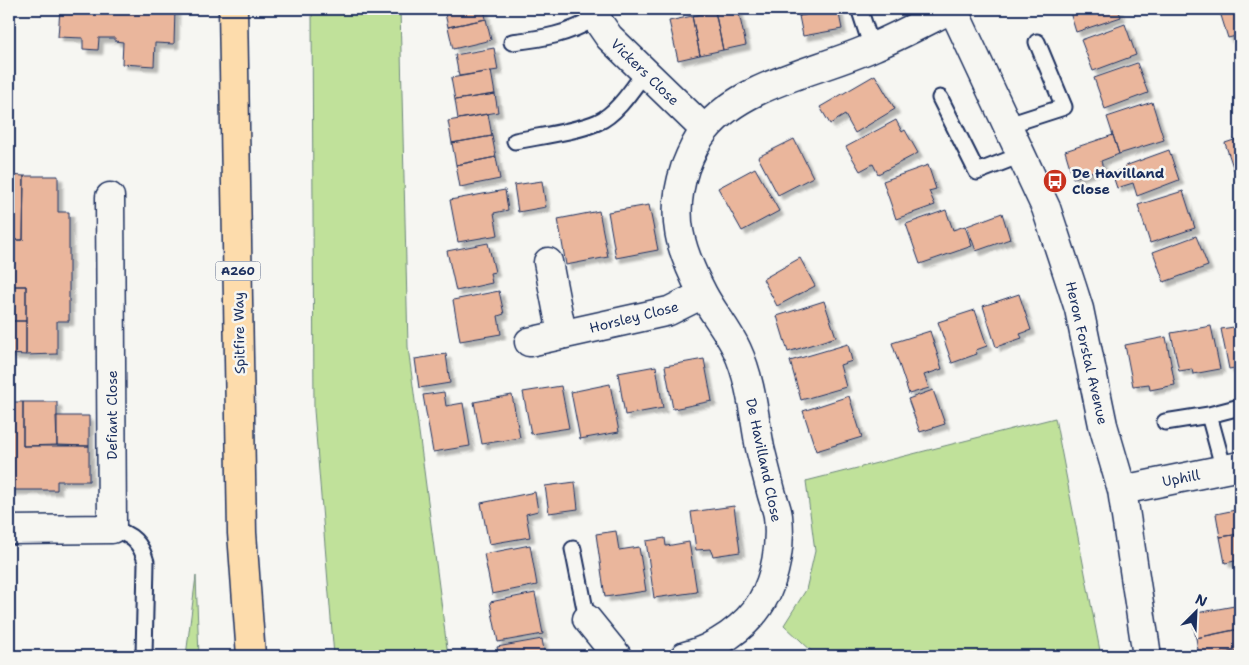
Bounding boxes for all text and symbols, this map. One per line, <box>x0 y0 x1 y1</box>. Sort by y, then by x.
street label: Vickers Close <box>607 35 683 109</box>
place label: De Havilland Close <box>1072 164 1165 198</box>
bus stop icon: De Havilland Close <box>1042 168 1068 194</box>
road number: A260 <box>216 262 260 280</box>
street label: Heron Forstal Avenue <box>1062 280 1112 426</box>
street label: Spitfire Way <box>229 292 249 374</box>
street label: Horsley Close <box>587 297 681 337</box>
street label: Defiant Close <box>103 370 121 460</box>
street label: De Havilland Close <box>742 396 786 524</box>
street label: Uphill <box>1161 465 1202 490</box>
north arrow <box>1172 588 1222 638</box>
text: N <box>1193 590 1210 611</box>

